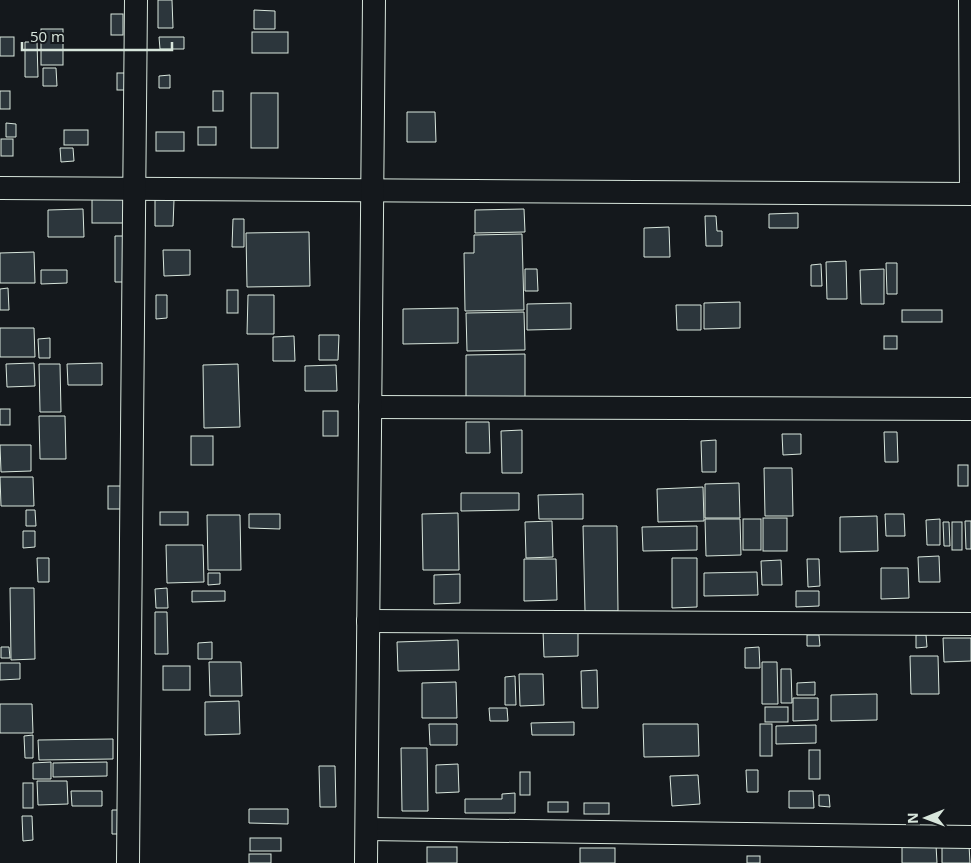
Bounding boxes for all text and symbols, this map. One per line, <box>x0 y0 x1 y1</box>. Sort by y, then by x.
scale bar <box>22 20 172 52</box>
text: 50 m <box>30 26 65 46</box>
north arrow <box>901 793 951 843</box>
text: N <box>903 812 922 824</box>

